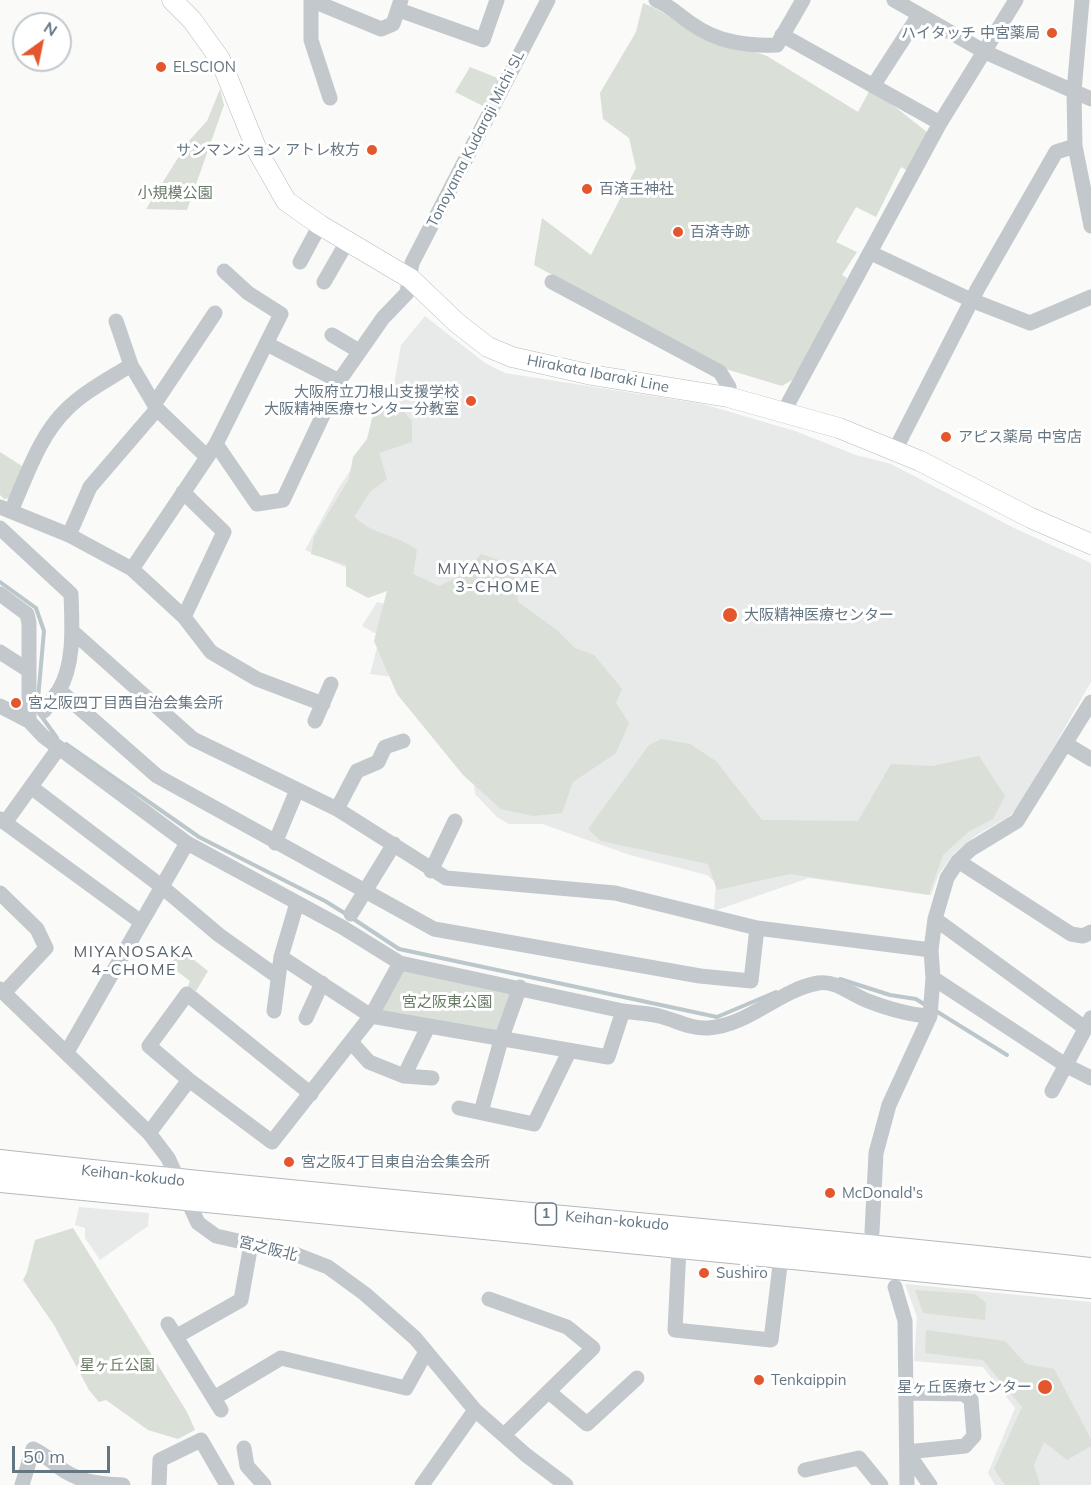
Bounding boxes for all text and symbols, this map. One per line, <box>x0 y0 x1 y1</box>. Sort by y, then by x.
north arrow <box>12 12 72 72</box>
text: N <box>40 17 61 40</box>
place label: ハイタッチ 中宮薬局 <box>901 24 1040 42</box>
marker: ハイタッチ 中宮薬局 <box>1045 26 1059 40</box>
street label: Tonoyama Kudaraji Michi SL <box>424 48 528 230</box>
place label: ELSCION <box>173 58 236 76</box>
marker: ELSCION <box>154 60 168 74</box>
place label: サンマンション アトレ枚方 <box>176 141 360 159</box>
marker: サンマンション アトレ枚方 <box>365 143 379 157</box>
place label: 百済王神社 <box>599 180 674 198</box>
marker: 百済王神社 <box>580 182 594 196</box>
park label: 小規模公園 <box>138 184 212 202</box>
place label: 百済寺跡 <box>690 223 750 241</box>
marker: 百済寺跡 <box>671 225 685 239</box>
street label: Hirakata Ibaraki Line <box>525 351 671 397</box>
place label: 大阪府立刀根山支援学校 大阪精神医療センター分教室 <box>264 383 459 418</box>
marker: 大阪府立刀根山支援学校 大阪精神医療センター分教室 <box>464 394 478 408</box>
place label: アピス薬局 中宮店 <box>958 428 1082 446</box>
marker: アピス薬局 中宮店 <box>939 430 953 444</box>
district label: MIYANOSAKA 3-CHOME <box>438 559 558 597</box>
marker: 大阪精神医療センター <box>721 606 739 624</box>
place label: 大阪精神医療センター <box>744 606 894 624</box>
place label: 宮之阪四丁目西自治会集会所 <box>28 694 223 712</box>
marker: 宮之阪四丁目西自治会集会所 <box>9 696 23 710</box>
district label: MIYANOSAKA 4-CHOME <box>74 942 194 980</box>
park label: 宮之阪東公園 <box>402 993 492 1011</box>
place label: 宮之阪4丁目東自治会集会所 <box>301 1153 490 1171</box>
marker: 宮之阪4丁目東自治会集会所 <box>282 1155 296 1169</box>
street label: Keihan-kokudo <box>80 1162 186 1190</box>
place label: McDonald's <box>842 1184 923 1202</box>
marker: McDonald's <box>823 1186 837 1200</box>
road number: 1 <box>536 1203 556 1225</box>
street label: Keihan-kokudo <box>564 1207 670 1235</box>
street label: 宮之阪北 <box>237 1233 299 1265</box>
place label: Sushiro <box>716 1264 768 1282</box>
marker: Sushiro <box>697 1266 711 1280</box>
park label: 星ヶ丘公園 <box>80 1356 154 1374</box>
place label: Tenkaippin <box>771 1371 846 1389</box>
marker: Tenkaippin <box>752 1373 766 1387</box>
place label: 星ヶ丘医療センター <box>897 1378 1032 1396</box>
marker: 星ヶ丘医療センター <box>1036 1378 1054 1396</box>
scale bar <box>15 1434 112 1472</box>
text: 50 m <box>23 1445 65 1468</box>

